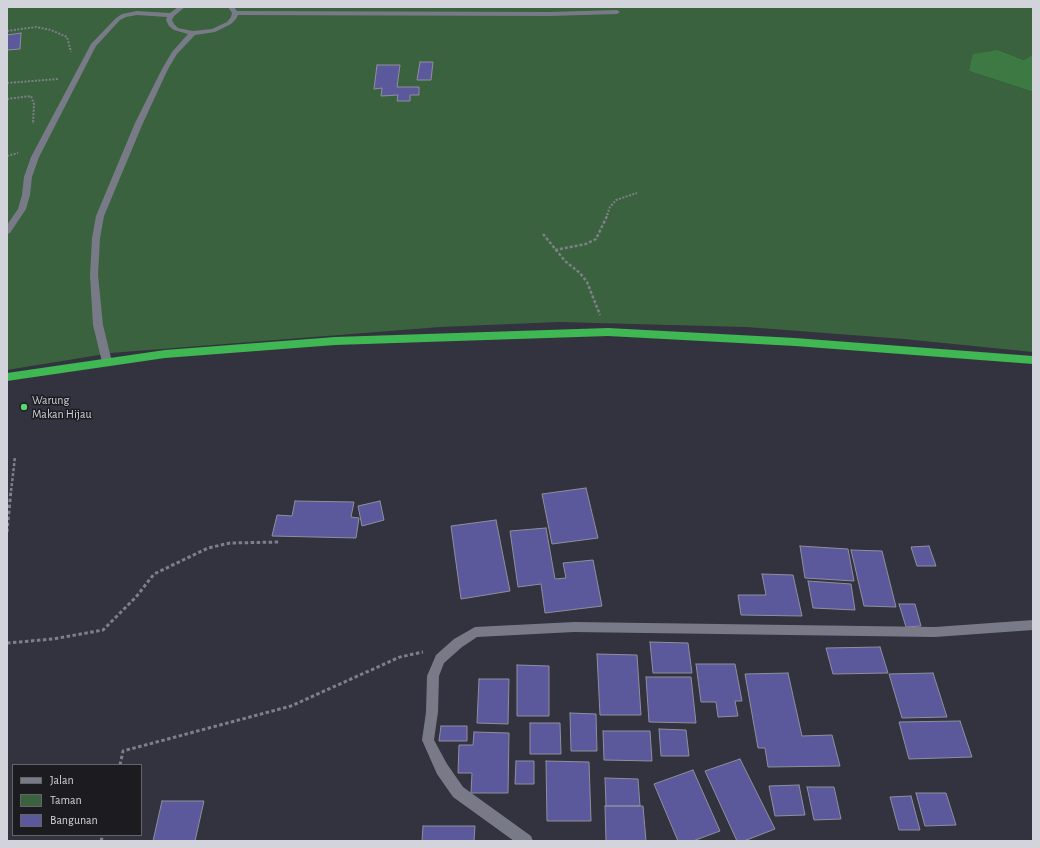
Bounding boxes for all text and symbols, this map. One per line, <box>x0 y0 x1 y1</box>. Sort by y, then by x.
place label: Warung Makan Hijau <box>32 393 92 421</box>
marker: Warung Makan Hijau <box>19 402 29 412</box>
legend <box>12 764 142 836</box>
text: Jalan <box>50 774 74 786</box>
text: Taman <box>50 794 82 806</box>
text: Bangunan <box>50 814 98 826</box>

